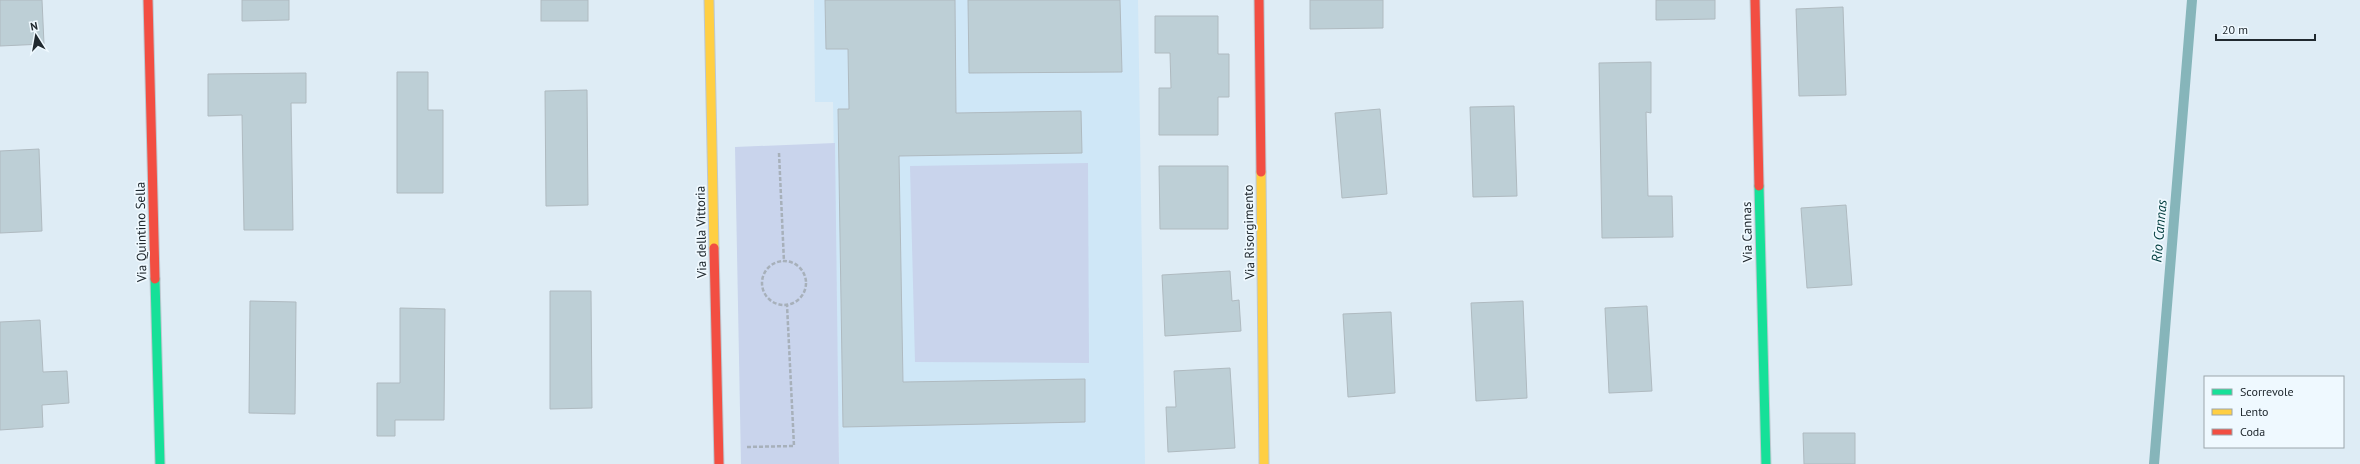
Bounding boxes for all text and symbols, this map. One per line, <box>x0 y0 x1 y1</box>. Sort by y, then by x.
north arrow <box>16 16 56 56</box>
scale bar <box>2216 16 2315 42</box>
text: N <box>29 19 39 34</box>
text: 20 m <box>2222 22 2248 37</box>
street label: Via Quintino Sella <box>132 182 150 283</box>
street label: Via Risorgimento <box>1240 184 1258 281</box>
street label: Via della Vittoria <box>692 186 710 279</box>
water label: Rio Cannas <box>2147 198 2171 263</box>
street label: Via Cannas <box>1738 202 1756 263</box>
legend <box>2204 376 2344 448</box>
text: Scorrevole <box>2240 384 2294 399</box>
text: Lento <box>2240 404 2269 419</box>
text: Coda <box>2240 424 2265 439</box>

